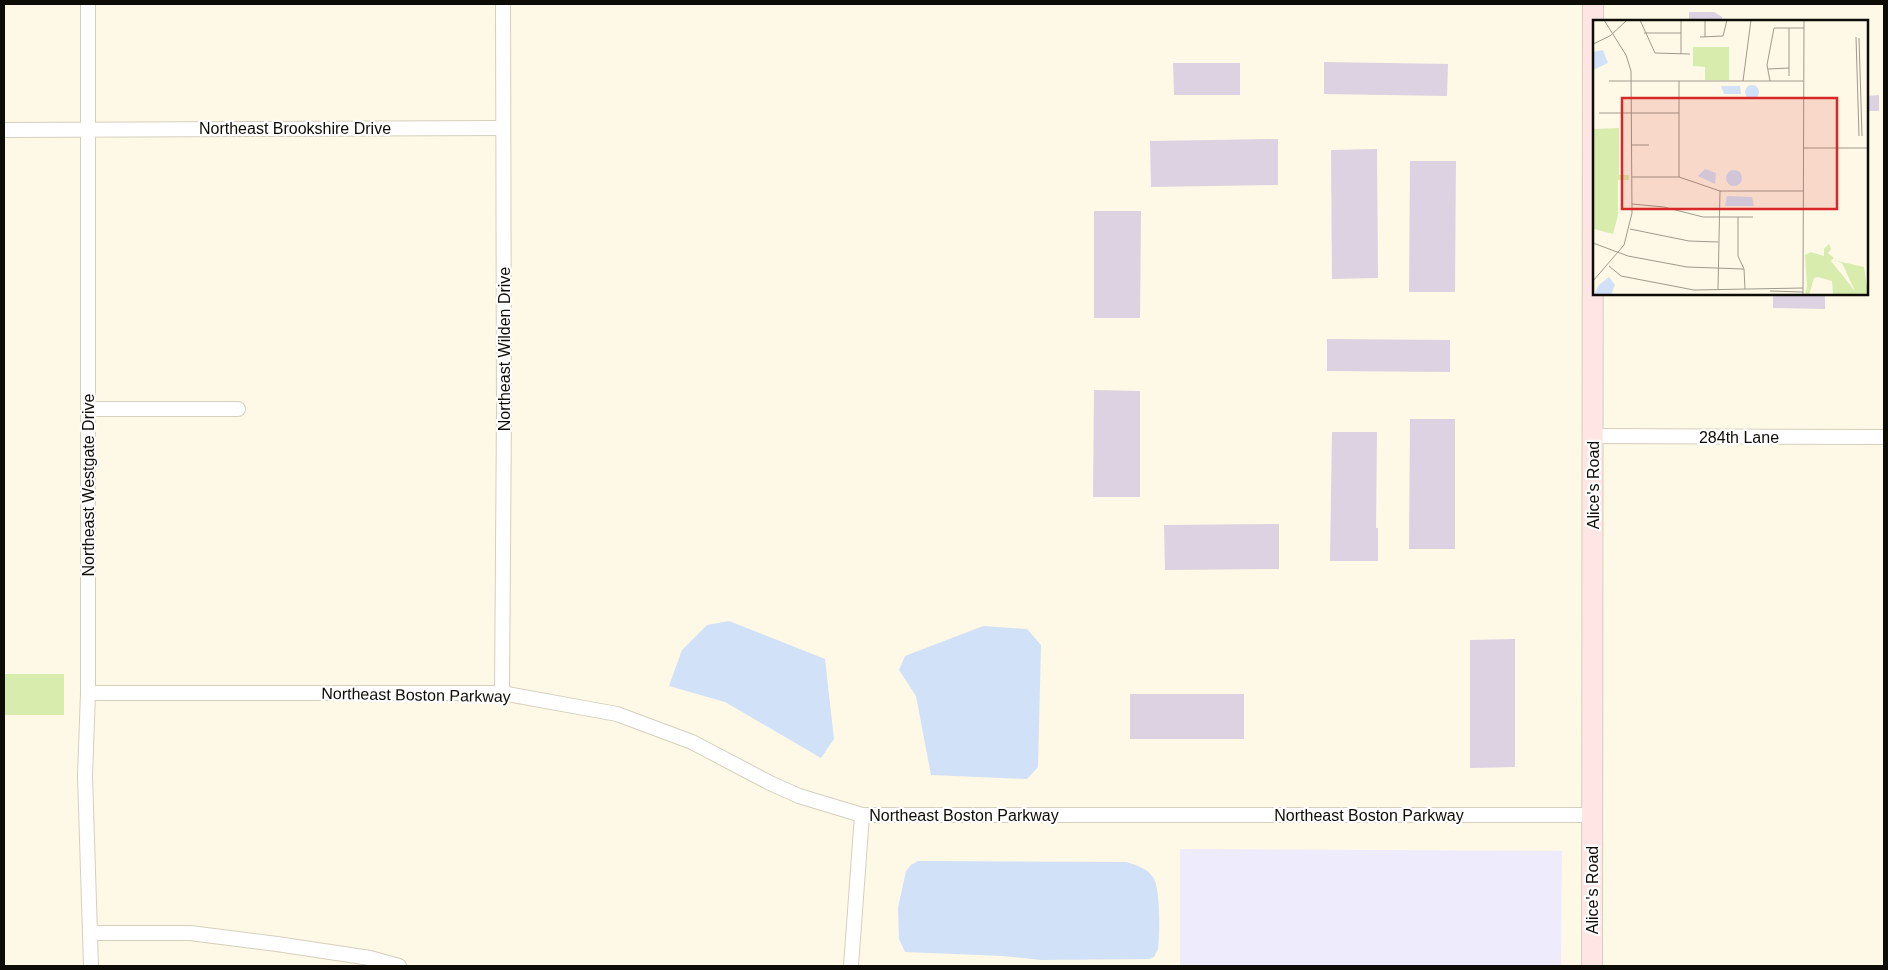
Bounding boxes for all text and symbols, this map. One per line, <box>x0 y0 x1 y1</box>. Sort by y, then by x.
inset map <box>1593 20 1868 295</box>
street label: Northeast Brookshire Drive <box>199 120 391 137</box>
street label: Northeast Wilden Drive <box>496 267 513 431</box>
street label: Northeast Westgate Drive <box>80 393 97 576</box>
street label: 284th Lane <box>1699 429 1779 446</box>
street label: Alice's Road <box>1585 441 1602 529</box>
street label: Northeast Boston Parkway <box>321 685 511 705</box>
street label: Northeast Boston Parkway <box>869 807 1059 824</box>
street label: Northeast Boston Parkway <box>1274 807 1464 824</box>
street label: Alice's Road <box>1584 846 1601 934</box>

